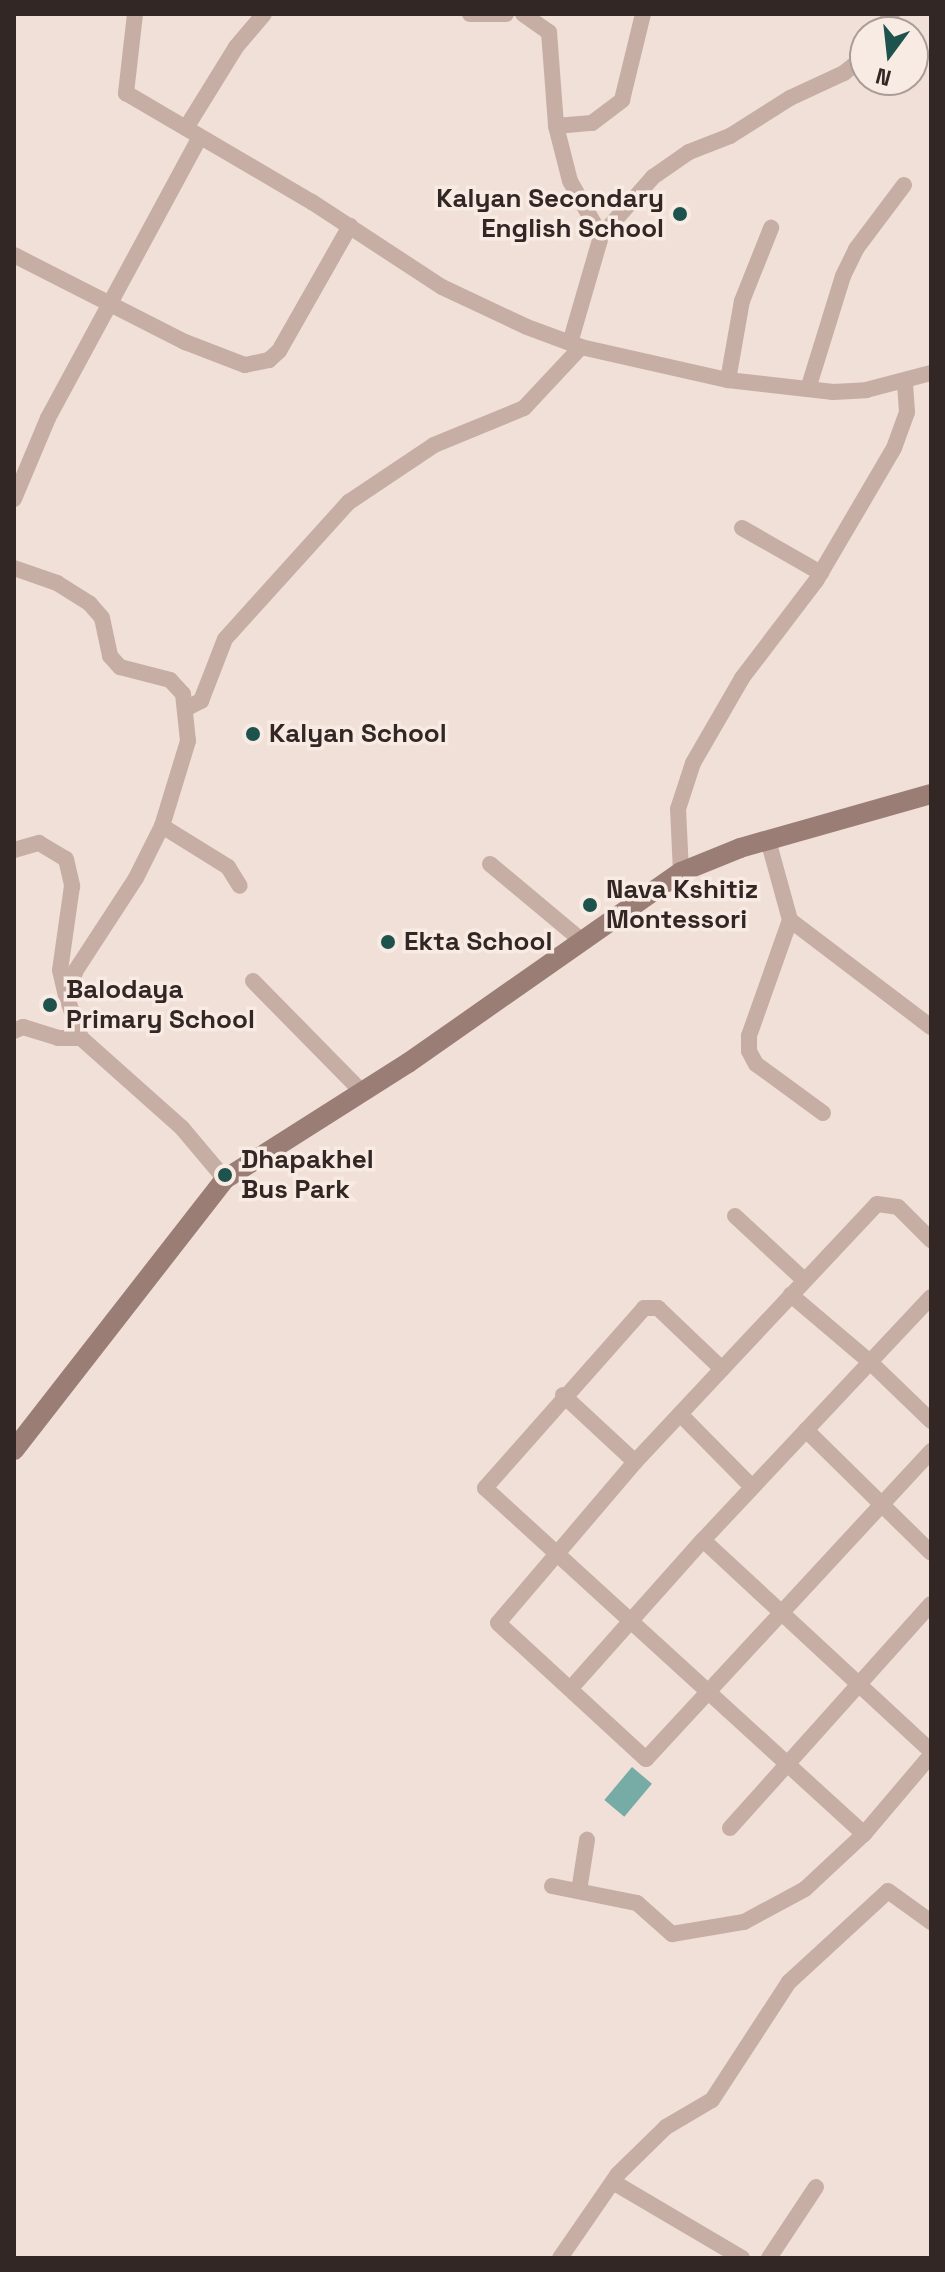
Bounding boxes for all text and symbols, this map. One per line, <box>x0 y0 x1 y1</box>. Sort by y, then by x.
north arrow <box>849 16 929 96</box>
text: N <box>873 62 894 93</box>
place label: Kalyan Secondary English School <box>436 183 664 244</box>
marker: Kalyan Secondary English School <box>671 205 689 223</box>
place label: Kalyan School <box>269 718 447 750</box>
marker: Kalyan School <box>244 725 262 743</box>
place label: Nava Kshitiz Montessori <box>606 874 758 936</box>
marker: Nava Kshitiz Montessori <box>581 896 599 914</box>
place label: Ekta School <box>404 926 552 958</box>
marker: Ekta School <box>379 933 397 951</box>
place label: Balodaya Primary School <box>66 974 255 1036</box>
marker: Balodaya Primary School <box>41 996 59 1014</box>
place label: Dhapakhel Bus Park <box>241 1144 374 1206</box>
marker: Dhapakhel Bus Park <box>216 1166 234 1184</box>

